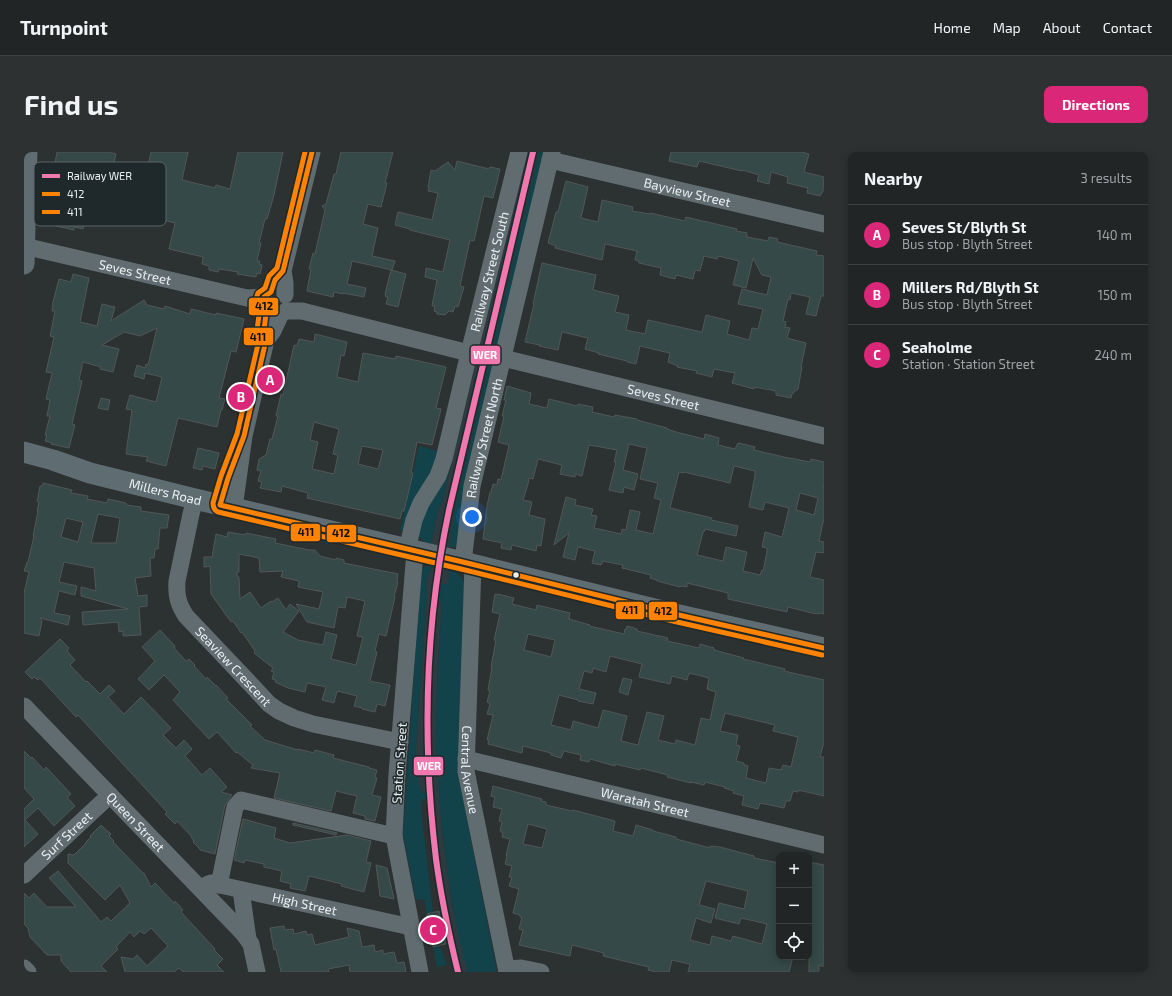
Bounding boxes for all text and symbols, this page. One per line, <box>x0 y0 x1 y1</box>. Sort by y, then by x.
text: Turnpoint <box>20 16 108 39</box>
text: Home <box>934 19 971 36</box>
text: Map <box>993 19 1021 36</box>
text: About <box>1043 19 1081 36</box>
text: Contact <box>1103 19 1152 36</box>
button: Directions <box>1044 86 1148 123</box>
text: Find us <box>24 87 118 121</box>
legend <box>34 162 166 226</box>
text: Nearby <box>864 168 922 188</box>
text: Railway WER <box>67 169 132 182</box>
text: 3 results <box>1081 170 1132 186</box>
street label: Bayview Street <box>642 174 732 210</box>
text: 412 <box>67 187 84 200</box>
text: 411 <box>67 205 83 218</box>
street label: Railway Street South <box>467 210 512 333</box>
text: Seves St/Blyth St <box>902 218 1026 236</box>
text: A <box>873 227 881 243</box>
text: 140 m <box>1097 227 1132 243</box>
text: Bus stop · Blyth Street <box>902 236 1032 252</box>
street label: Seves Street <box>97 256 173 288</box>
text: Millers Rd/Blyth St <box>902 278 1039 296</box>
text: B <box>873 287 881 303</box>
text: 150 m <box>1098 287 1132 303</box>
text: Bus stop · Blyth Street <box>902 296 1032 312</box>
line badge: 412 <box>248 297 279 316</box>
text: 412 <box>255 299 273 312</box>
line badge: 411 <box>243 327 274 346</box>
text: 411 <box>250 330 266 343</box>
text: Seaholme <box>902 338 972 356</box>
line badge: WER <box>470 345 501 365</box>
text: C <box>873 347 881 363</box>
text: 240 m <box>1095 347 1132 363</box>
text: WER <box>473 348 497 361</box>
text: Station · Station Street <box>902 356 1035 372</box>
pin: A <box>257 365 283 395</box>
street label: Railway Street North <box>463 376 506 499</box>
street label: Seves Street <box>626 380 701 413</box>
pin: B <box>228 382 254 412</box>
street label: Millers Road <box>128 475 203 508</box>
your location <box>462 507 482 527</box>
line badge: 411 <box>290 523 321 542</box>
line badge: 412 <box>326 524 357 543</box>
text: 411 <box>298 525 314 538</box>
text: 412 <box>332 526 350 539</box>
unlabelled marker <box>511 570 521 580</box>
line badge: 411 <box>615 601 645 620</box>
line badge: 412 <box>648 601 678 621</box>
text: 411 <box>622 603 638 616</box>
text: 412 <box>654 604 672 617</box>
street label: Seaview Crescent <box>192 623 275 709</box>
street label: Station Street <box>388 722 410 804</box>
street label: Central Avenue <box>458 725 483 815</box>
line badge: WER <box>413 756 444 776</box>
text: WER <box>417 759 441 772</box>
street label: Waratah Street <box>599 784 691 820</box>
street label: Queen Street <box>103 789 168 855</box>
street label: Surf Street <box>38 808 95 863</box>
map controls <box>776 852 812 960</box>
button: + <box>776 852 812 888</box>
button: − <box>776 888 812 924</box>
street label: High Street <box>271 889 338 918</box>
pin: C <box>420 915 446 945</box>
button: locate <box>776 924 812 960</box>

